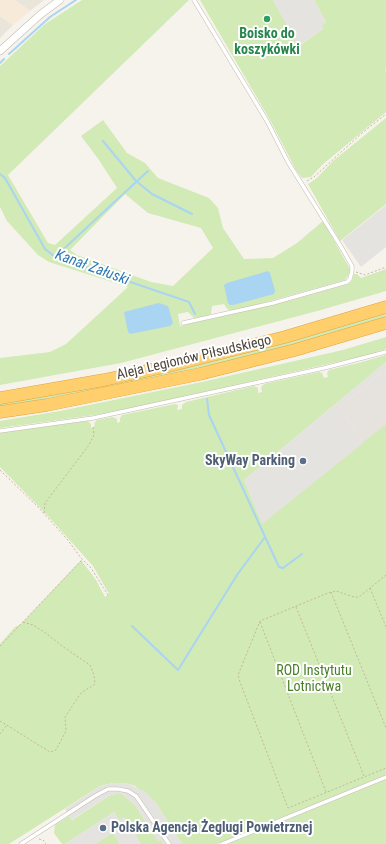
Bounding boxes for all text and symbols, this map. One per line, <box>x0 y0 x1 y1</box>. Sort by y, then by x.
marker: Boisko do koszykówki <box>262 14 272 24</box>
place label: Boisko do koszykówki <box>234 26 300 58</box>
water label: Kanał Załuski <box>52 246 132 290</box>
street label: Aleja Legionów Piłsudskiego <box>115 332 273 384</box>
place label: SkyWay Parking <box>205 453 295 469</box>
marker: SkyWay Parking <box>298 456 308 466</box>
park label: ROD Instytutu Lotnictwa <box>276 663 352 696</box>
place label: Polska Agencja Żeglugi Powietrznej <box>111 820 312 836</box>
marker: Polska Agencja Żeglugi Powietrznej <box>98 823 108 833</box>

